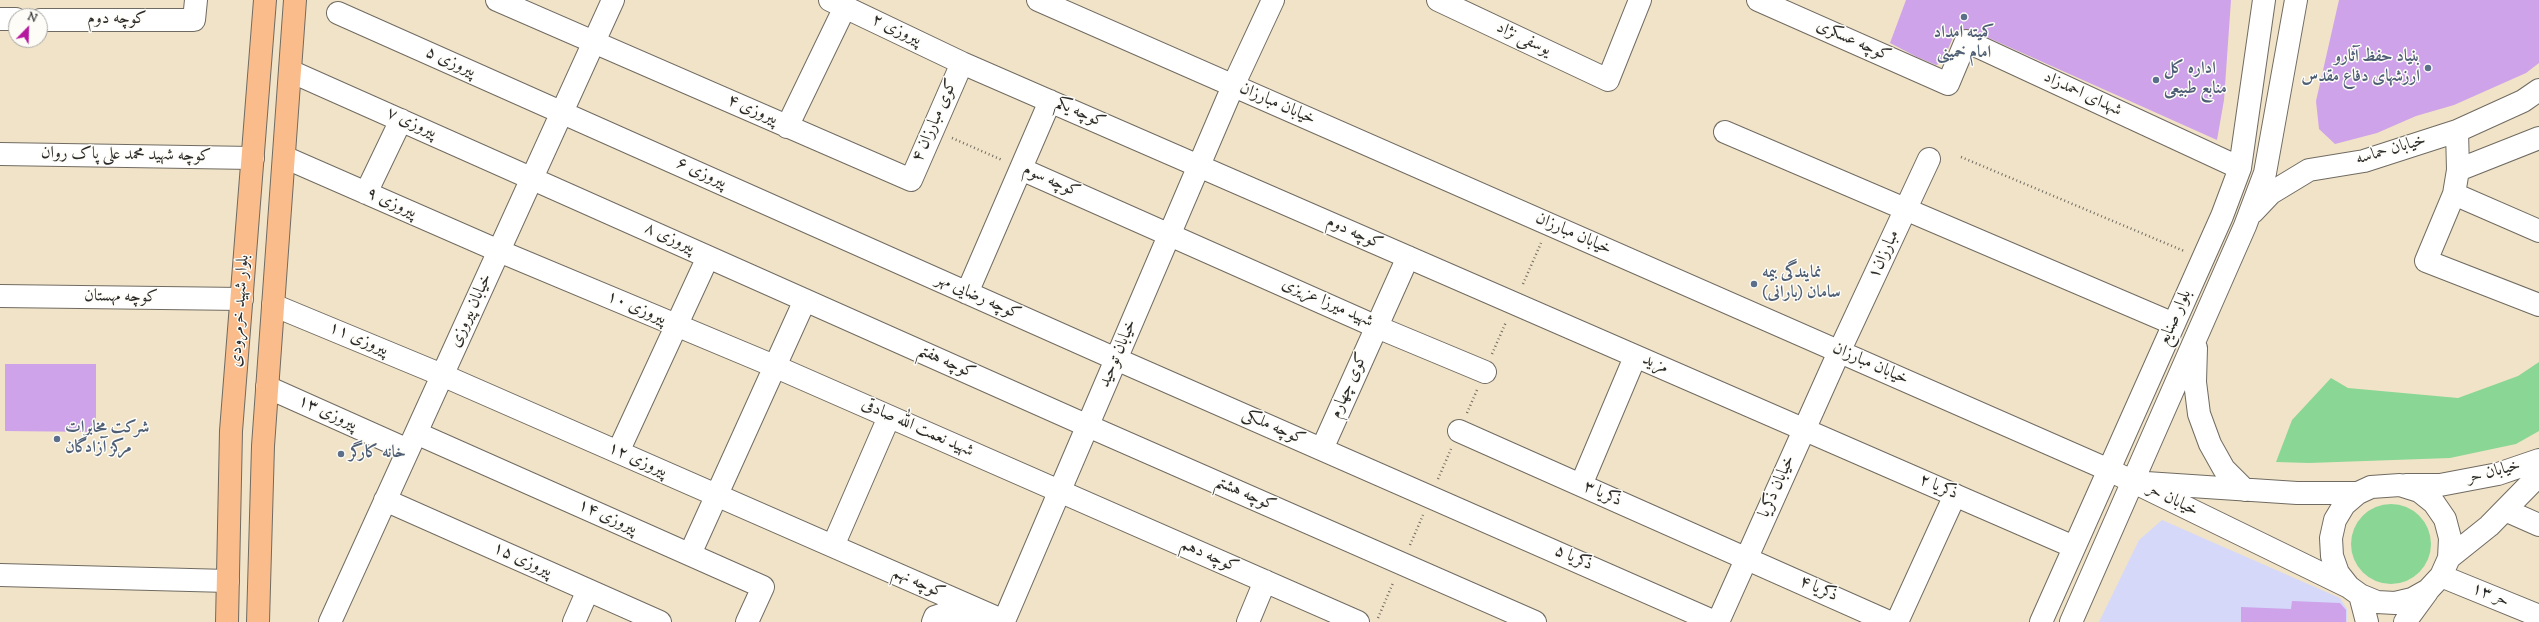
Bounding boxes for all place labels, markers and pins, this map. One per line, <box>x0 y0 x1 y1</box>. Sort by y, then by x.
marker: کمیته امداد امام خمینی <box>1959 12 1969 22</box>
place label: کمیته امداد امام خمینی <box>1934 24 1994 64</box>
place label: بنیاد حفظ آثارو ارزشهای دفاع مقدس <box>2301 48 2420 88</box>
place label: اداره کل منابع طبیعی <box>2164 60 2227 100</box>
marker: بنیاد حفظ آثارو ارزشهای دفاع مقدس <box>2423 63 2433 73</box>
marker: اداره کل منابع طبیعی <box>2151 75 2161 85</box>
place label: نمایندگی بیمه سامان (بارانی) <box>1762 264 1841 304</box>
marker: نمایندگی بیمه سامان (بارانی) <box>1749 279 1759 289</box>
place label: شرکت مخابرات مرکز آزادگان <box>65 419 149 459</box>
marker: شرکت مخابرات مرکز آزادگان <box>52 434 62 444</box>
place label: خانه کارگر <box>349 444 406 464</box>
marker: خانه کارگر <box>336 449 346 459</box>

